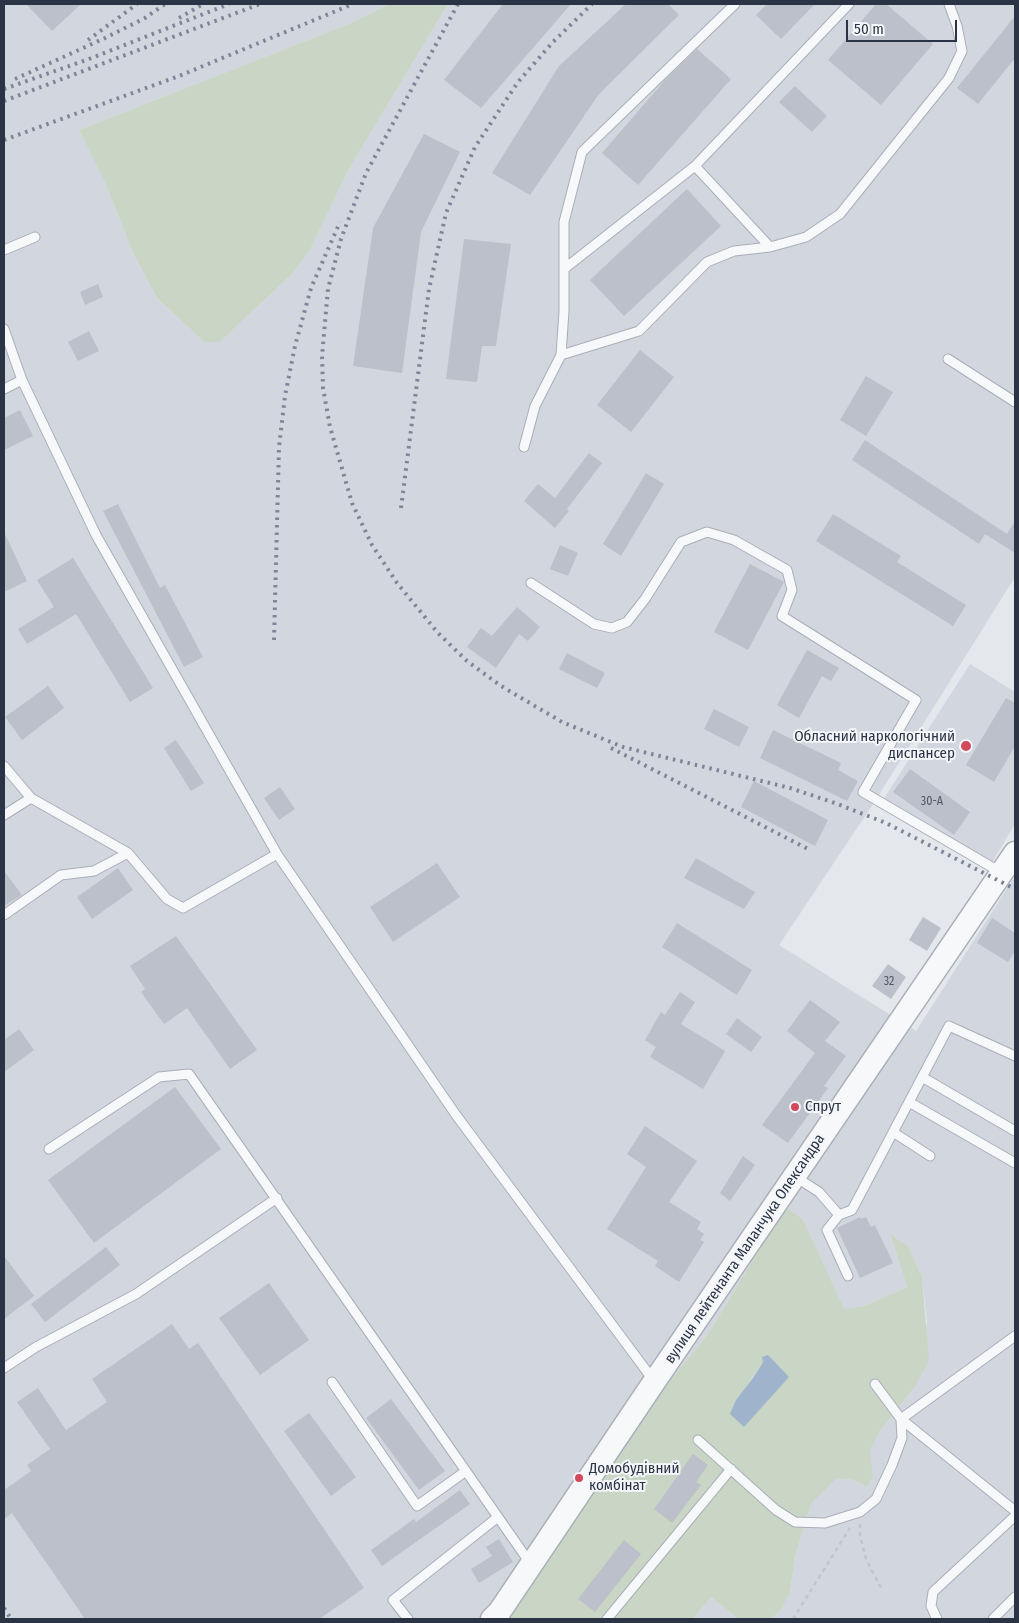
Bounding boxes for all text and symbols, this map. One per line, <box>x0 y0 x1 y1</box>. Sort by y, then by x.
scale bar <box>849 10 960 42</box>
text: 50 m <box>854 20 884 38</box>
place label: Обласний наркологічний диспансер <box>794 728 955 763</box>
marker: Обласний наркологічний диспансер <box>959 739 973 753</box>
house number: 30-А <box>921 795 943 809</box>
house number: 32 <box>884 975 894 989</box>
place label: Спрут <box>805 1098 841 1116</box>
marker: Спрут <box>789 1101 801 1113</box>
street label: вулиця лейтенанта Маланчука Олександра <box>661 1131 829 1367</box>
place label: Домобудівний комбінат <box>589 1460 679 1495</box>
marker: Домобудівний комбінат <box>573 1472 585 1484</box>

